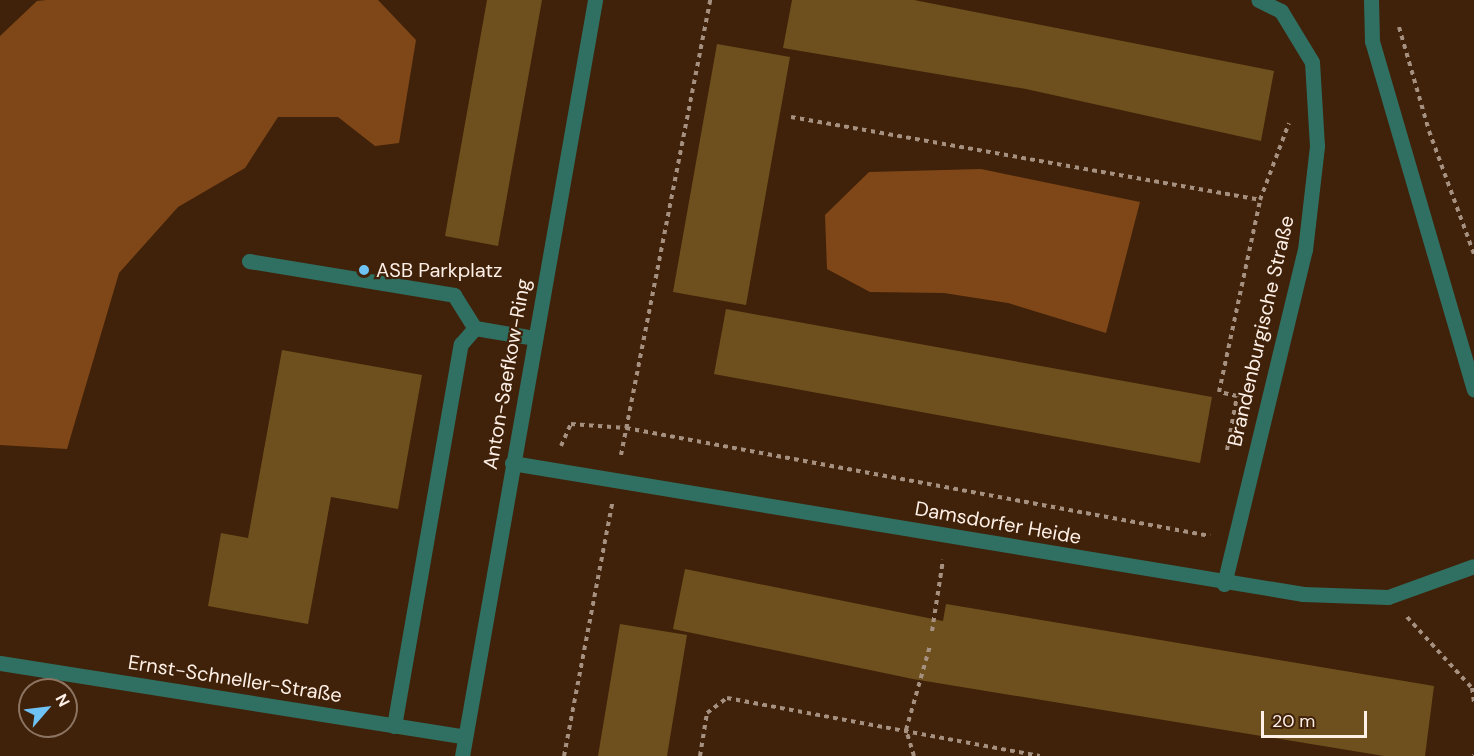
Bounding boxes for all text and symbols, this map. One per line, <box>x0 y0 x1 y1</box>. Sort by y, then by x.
street label: Brandenburgische Straße <box>1223 213 1299 449</box>
place label: ASB Parkplatz <box>376 258 502 282</box>
marker: ASB Parkplatz <box>357 263 371 277</box>
street label: Anton-Saefkow-Ring <box>478 277 536 471</box>
street label: Damsdorfer Heide <box>913 497 1083 549</box>
street label: Ernst-Schneller-Straße <box>126 650 344 708</box>
north arrow <box>18 678 78 738</box>
text: N <box>51 690 75 710</box>
scale bar <box>1264 699 1370 737</box>
text: 20 m <box>1272 709 1315 733</box>

